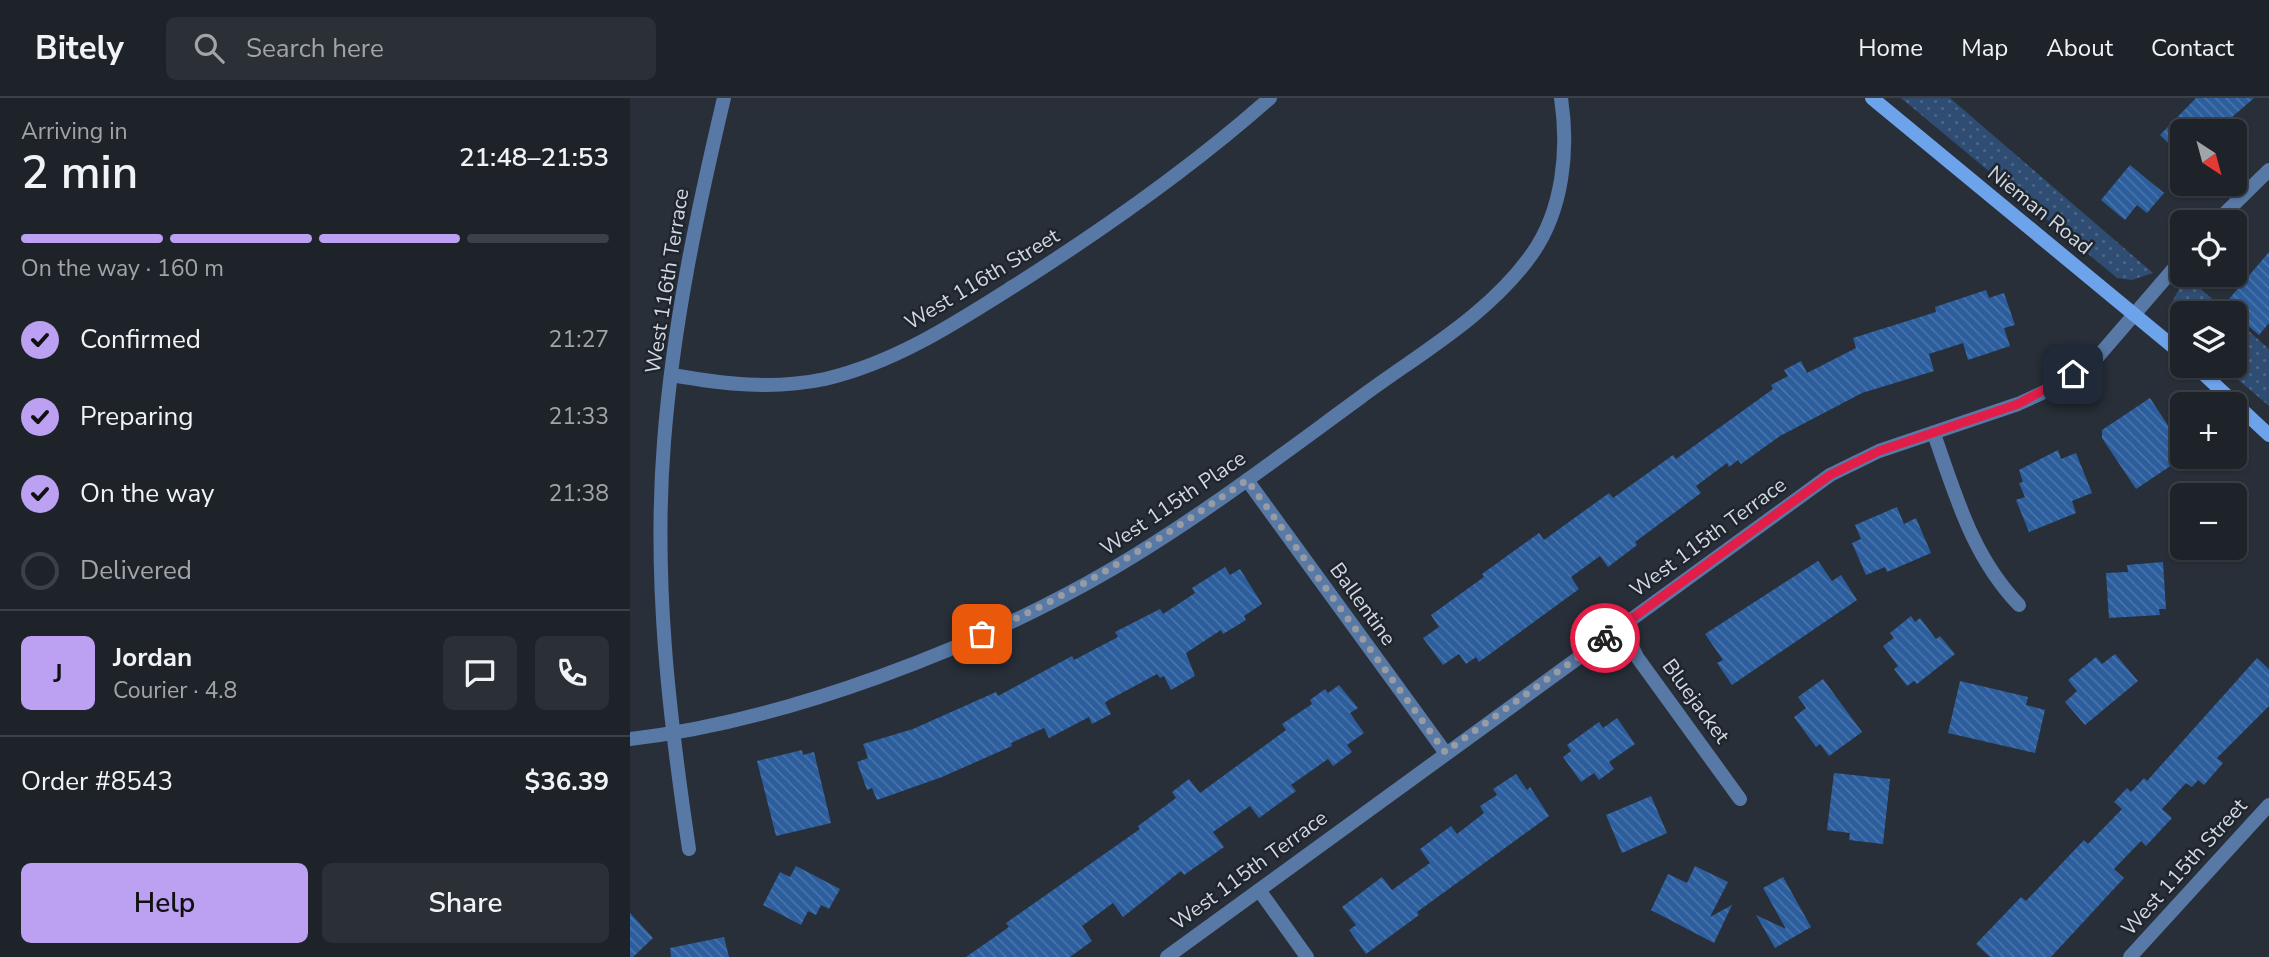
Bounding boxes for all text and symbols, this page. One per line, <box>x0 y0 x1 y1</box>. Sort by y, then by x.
search box <box>166 17 656 80</box>
text: Bitely <box>35 26 124 71</box>
icon: search <box>190 29 228 67</box>
text: Search here <box>246 31 384 66</box>
text: Home <box>1858 32 1923 64</box>
text: Map <box>1961 32 2008 64</box>
text: About <box>2046 32 2113 64</box>
text: Contact <box>2151 32 2234 64</box>
text: Arriving in <box>21 116 128 147</box>
north arrow <box>2170 119 2247 196</box>
map controls <box>2170 119 2247 560</box>
text: 21:48–21:53 <box>459 140 609 175</box>
text: 2 min <box>21 141 138 204</box>
street label: Nieman Road <box>1982 159 2098 261</box>
street label: West 116th Terrace <box>639 186 695 376</box>
button: locate <box>2170 210 2247 287</box>
street label: West 116th Street <box>900 221 1065 336</box>
text: On the way · 160 m <box>21 253 224 284</box>
button: layers <box>2170 301 2247 378</box>
icon: check <box>21 321 59 359</box>
text: Confirmed <box>80 322 201 357</box>
text: 21:27 <box>549 324 609 355</box>
pin <box>2043 344 2103 404</box>
icon: home <box>2054 355 2092 393</box>
button: + <box>2170 392 2247 469</box>
icon: check <box>21 398 59 436</box>
text: Preparing <box>80 399 193 434</box>
text: 21:33 <box>549 401 609 432</box>
street label: West 115th Place <box>1095 444 1251 562</box>
street label: West 115th Terrace <box>1624 471 1792 603</box>
icon: check <box>21 475 59 513</box>
text: On the way <box>80 476 214 511</box>
text: 21:38 <box>549 478 609 509</box>
button: − <box>2170 483 2247 560</box>
text: Delivered <box>80 553 192 588</box>
street label: Ballentine <box>1323 557 1403 651</box>
courier <box>1570 603 1640 673</box>
pin <box>952 604 1012 664</box>
icon: bag <box>963 615 1001 653</box>
icon: bike <box>1586 619 1624 657</box>
button: chat <box>443 636 517 710</box>
button: phone <box>535 636 609 710</box>
text: Jordan <box>113 640 192 675</box>
street label: Bluejacket <box>1656 653 1736 749</box>
text: J <box>53 656 63 691</box>
text: Courier · 4.8 <box>113 675 237 706</box>
text: Order #8543 <box>21 764 173 799</box>
text: $36.39 <box>525 764 609 799</box>
street label: West 115th Street <box>2115 792 2254 942</box>
street label: West 115th Terrace <box>1165 804 1333 936</box>
button: Help <box>21 863 308 943</box>
button: Share <box>322 863 609 943</box>

